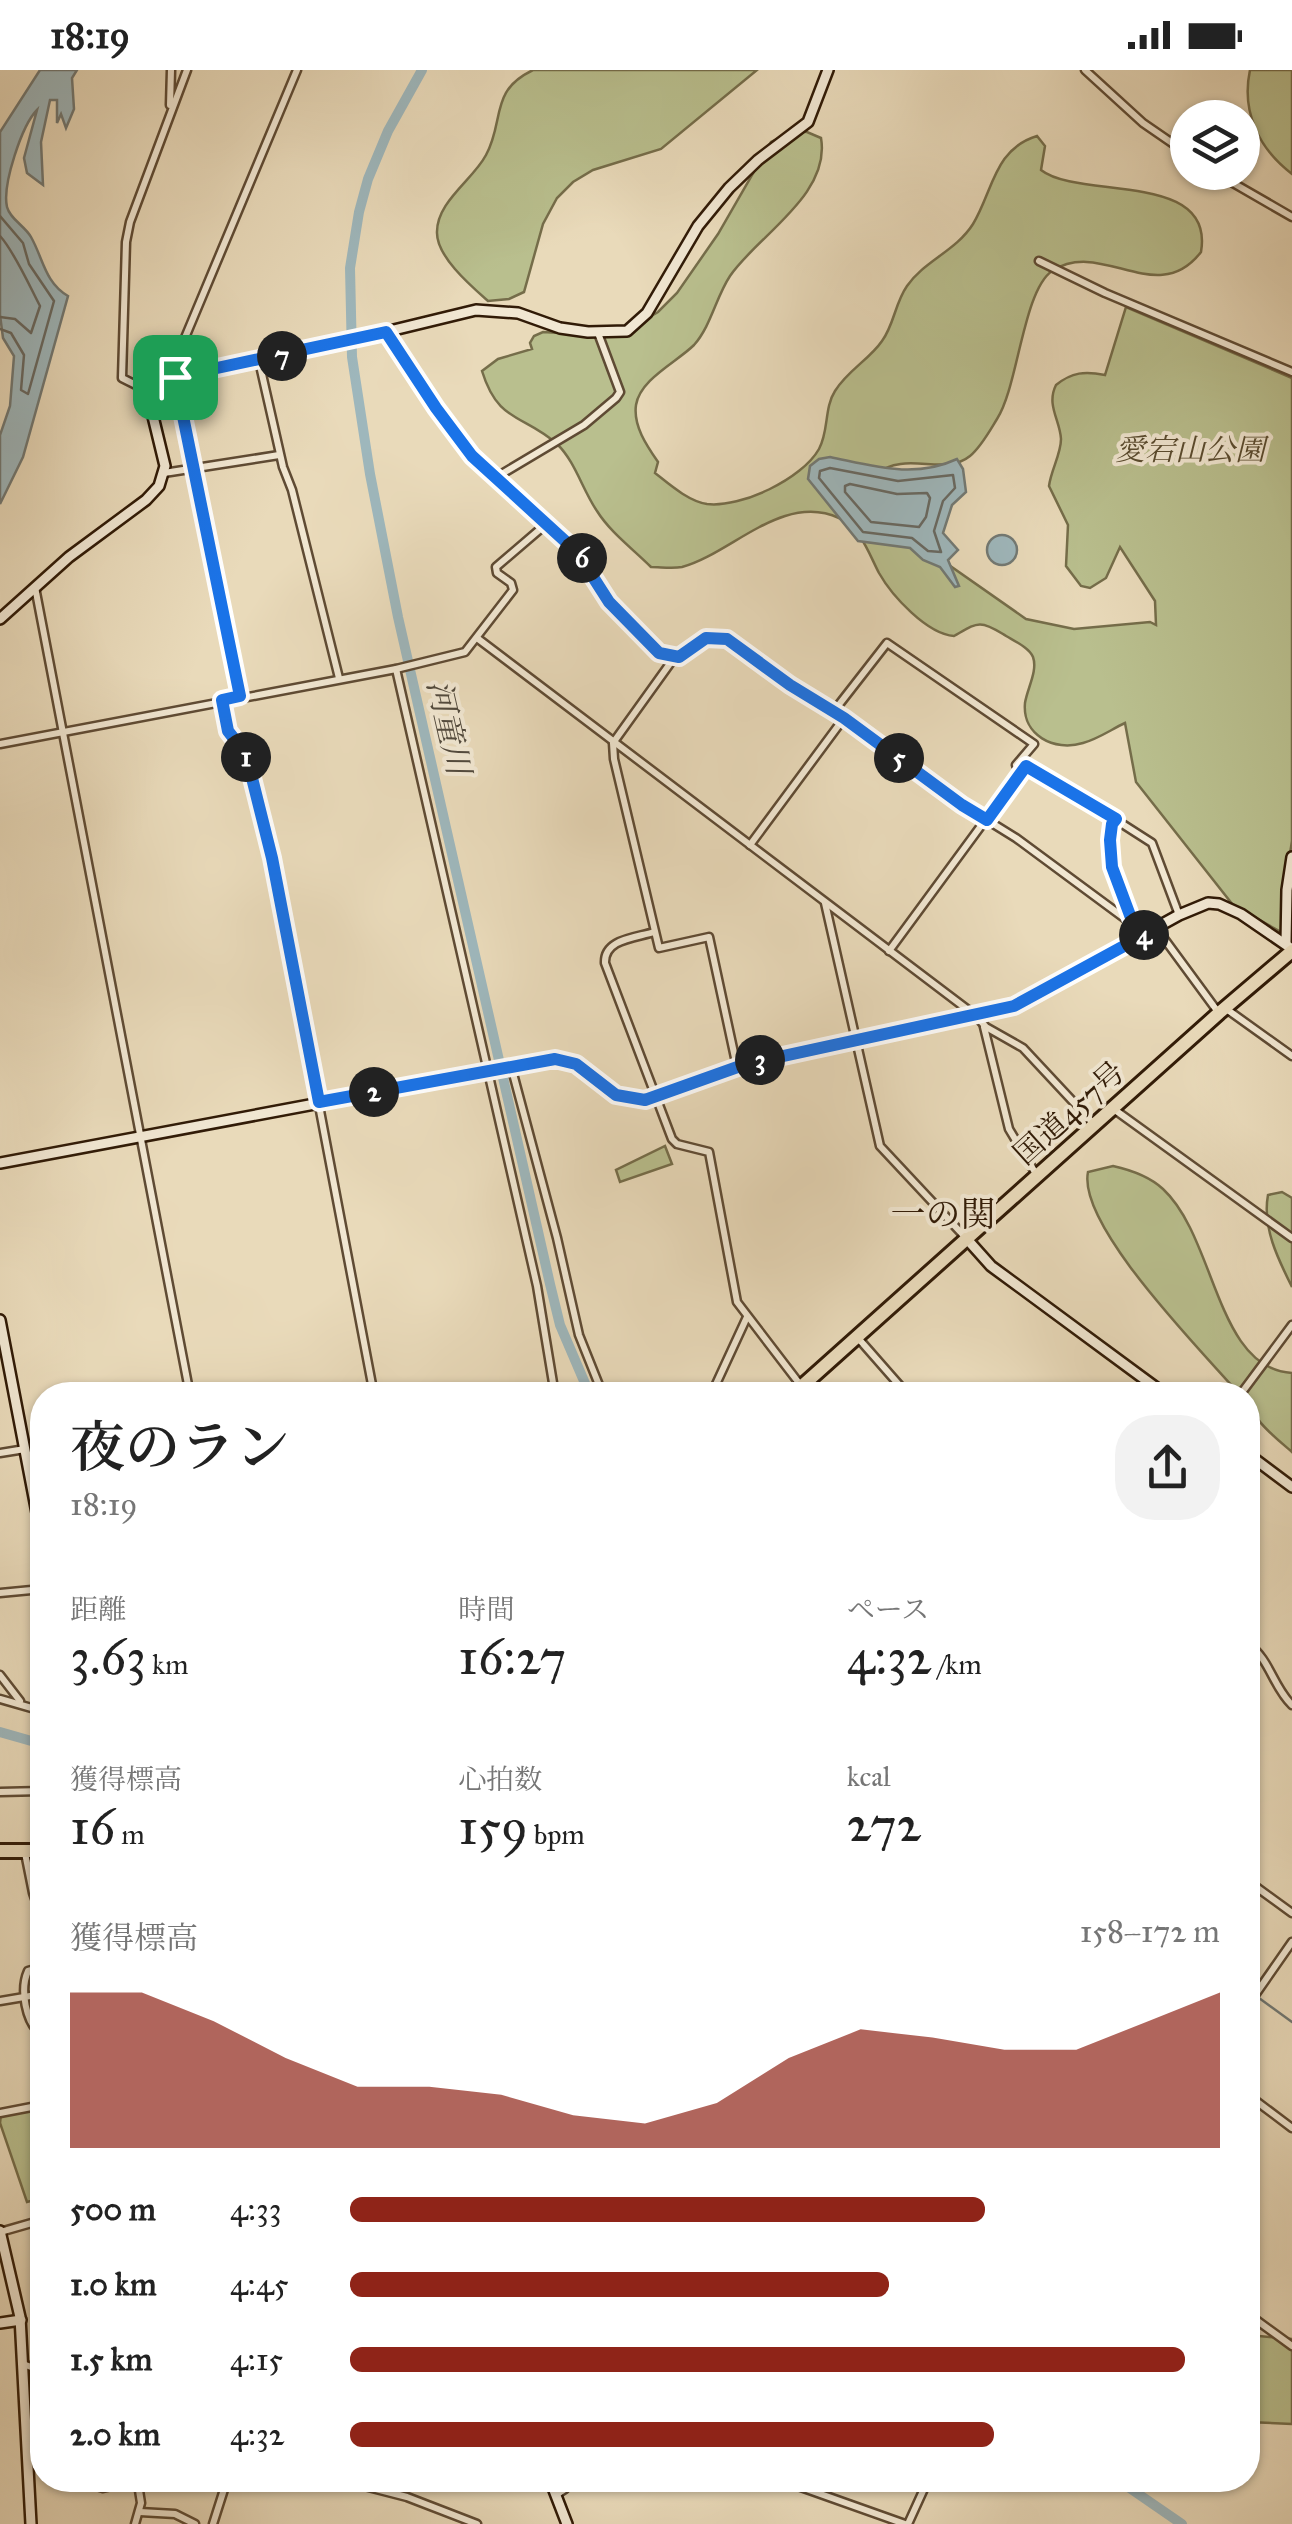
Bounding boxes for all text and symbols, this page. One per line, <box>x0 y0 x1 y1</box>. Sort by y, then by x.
text: 18:19 <box>50 12 130 58</box>
map controls <box>1170 100 1260 190</box>
button: layers <box>1170 100 1260 190</box>
pin: 7 <box>257 331 307 381</box>
pin <box>133 335 218 420</box>
text: 7 <box>275 338 289 373</box>
icon: arrive <box>148 350 203 405</box>
park label: 愛宕山公園 <box>1115 432 1270 468</box>
pin: 6 <box>557 533 607 583</box>
text: 6 <box>575 540 589 575</box>
water label: 河童川 <box>419 676 479 781</box>
pin: 1 <box>221 732 271 782</box>
pin: 5 <box>874 733 924 783</box>
text: 1 <box>240 739 252 774</box>
text: 5 <box>892 740 906 775</box>
pin: 4 <box>1119 910 1169 960</box>
text: 4 <box>1136 917 1152 952</box>
pin: 3 <box>735 1035 785 1085</box>
text: 3 <box>754 1042 766 1077</box>
street label: 国道457号 <box>1006 1054 1132 1172</box>
pin: 2 <box>349 1067 399 1117</box>
text: 2 <box>367 1074 381 1109</box>
district label: 一の関 <box>890 1193 996 1236</box>
text: 夜のラン <box>70 1414 290 1481</box>
button: share <box>1115 1415 1220 1520</box>
text: 18:19 <box>70 1485 137 1524</box>
text: 距離 <box>70 1592 126 1627</box>
text: 時間 <box>458 1592 514 1627</box>
text: ペース <box>847 1592 929 1627</box>
text: 3.63 <box>70 1627 146 1688</box>
text: 16:27 <box>458 1627 566 1688</box>
text: 4:32 <box>847 1627 932 1688</box>
text: km <box>146 1647 189 1682</box>
text: /km <box>932 1647 982 1682</box>
text: kcal <box>847 1759 891 1794</box>
text: 獲得標高 <box>70 1762 182 1797</box>
text: 心拍数 <box>458 1762 542 1797</box>
text: 272 <box>847 1794 921 1855</box>
text: 16 <box>70 1797 115 1858</box>
text: 159 <box>458 1797 528 1858</box>
text: m <box>115 1817 145 1852</box>
text: bpm <box>528 1817 585 1852</box>
text: 158–172 m <box>1080 1912 1220 1951</box>
text: 獲得標高 <box>70 1919 198 1958</box>
text: 500 m <box>70 2190 156 2229</box>
text: 4:33 <box>230 2190 281 2229</box>
text: 1.0 km <box>70 2265 157 2304</box>
text: 4:45 <box>230 2265 289 2304</box>
text: 1.5 km <box>70 2340 152 2379</box>
text: 4:15 <box>230 2340 283 2379</box>
text: 2.0 km <box>70 2415 160 2454</box>
text: 4:32 <box>230 2415 284 2454</box>

